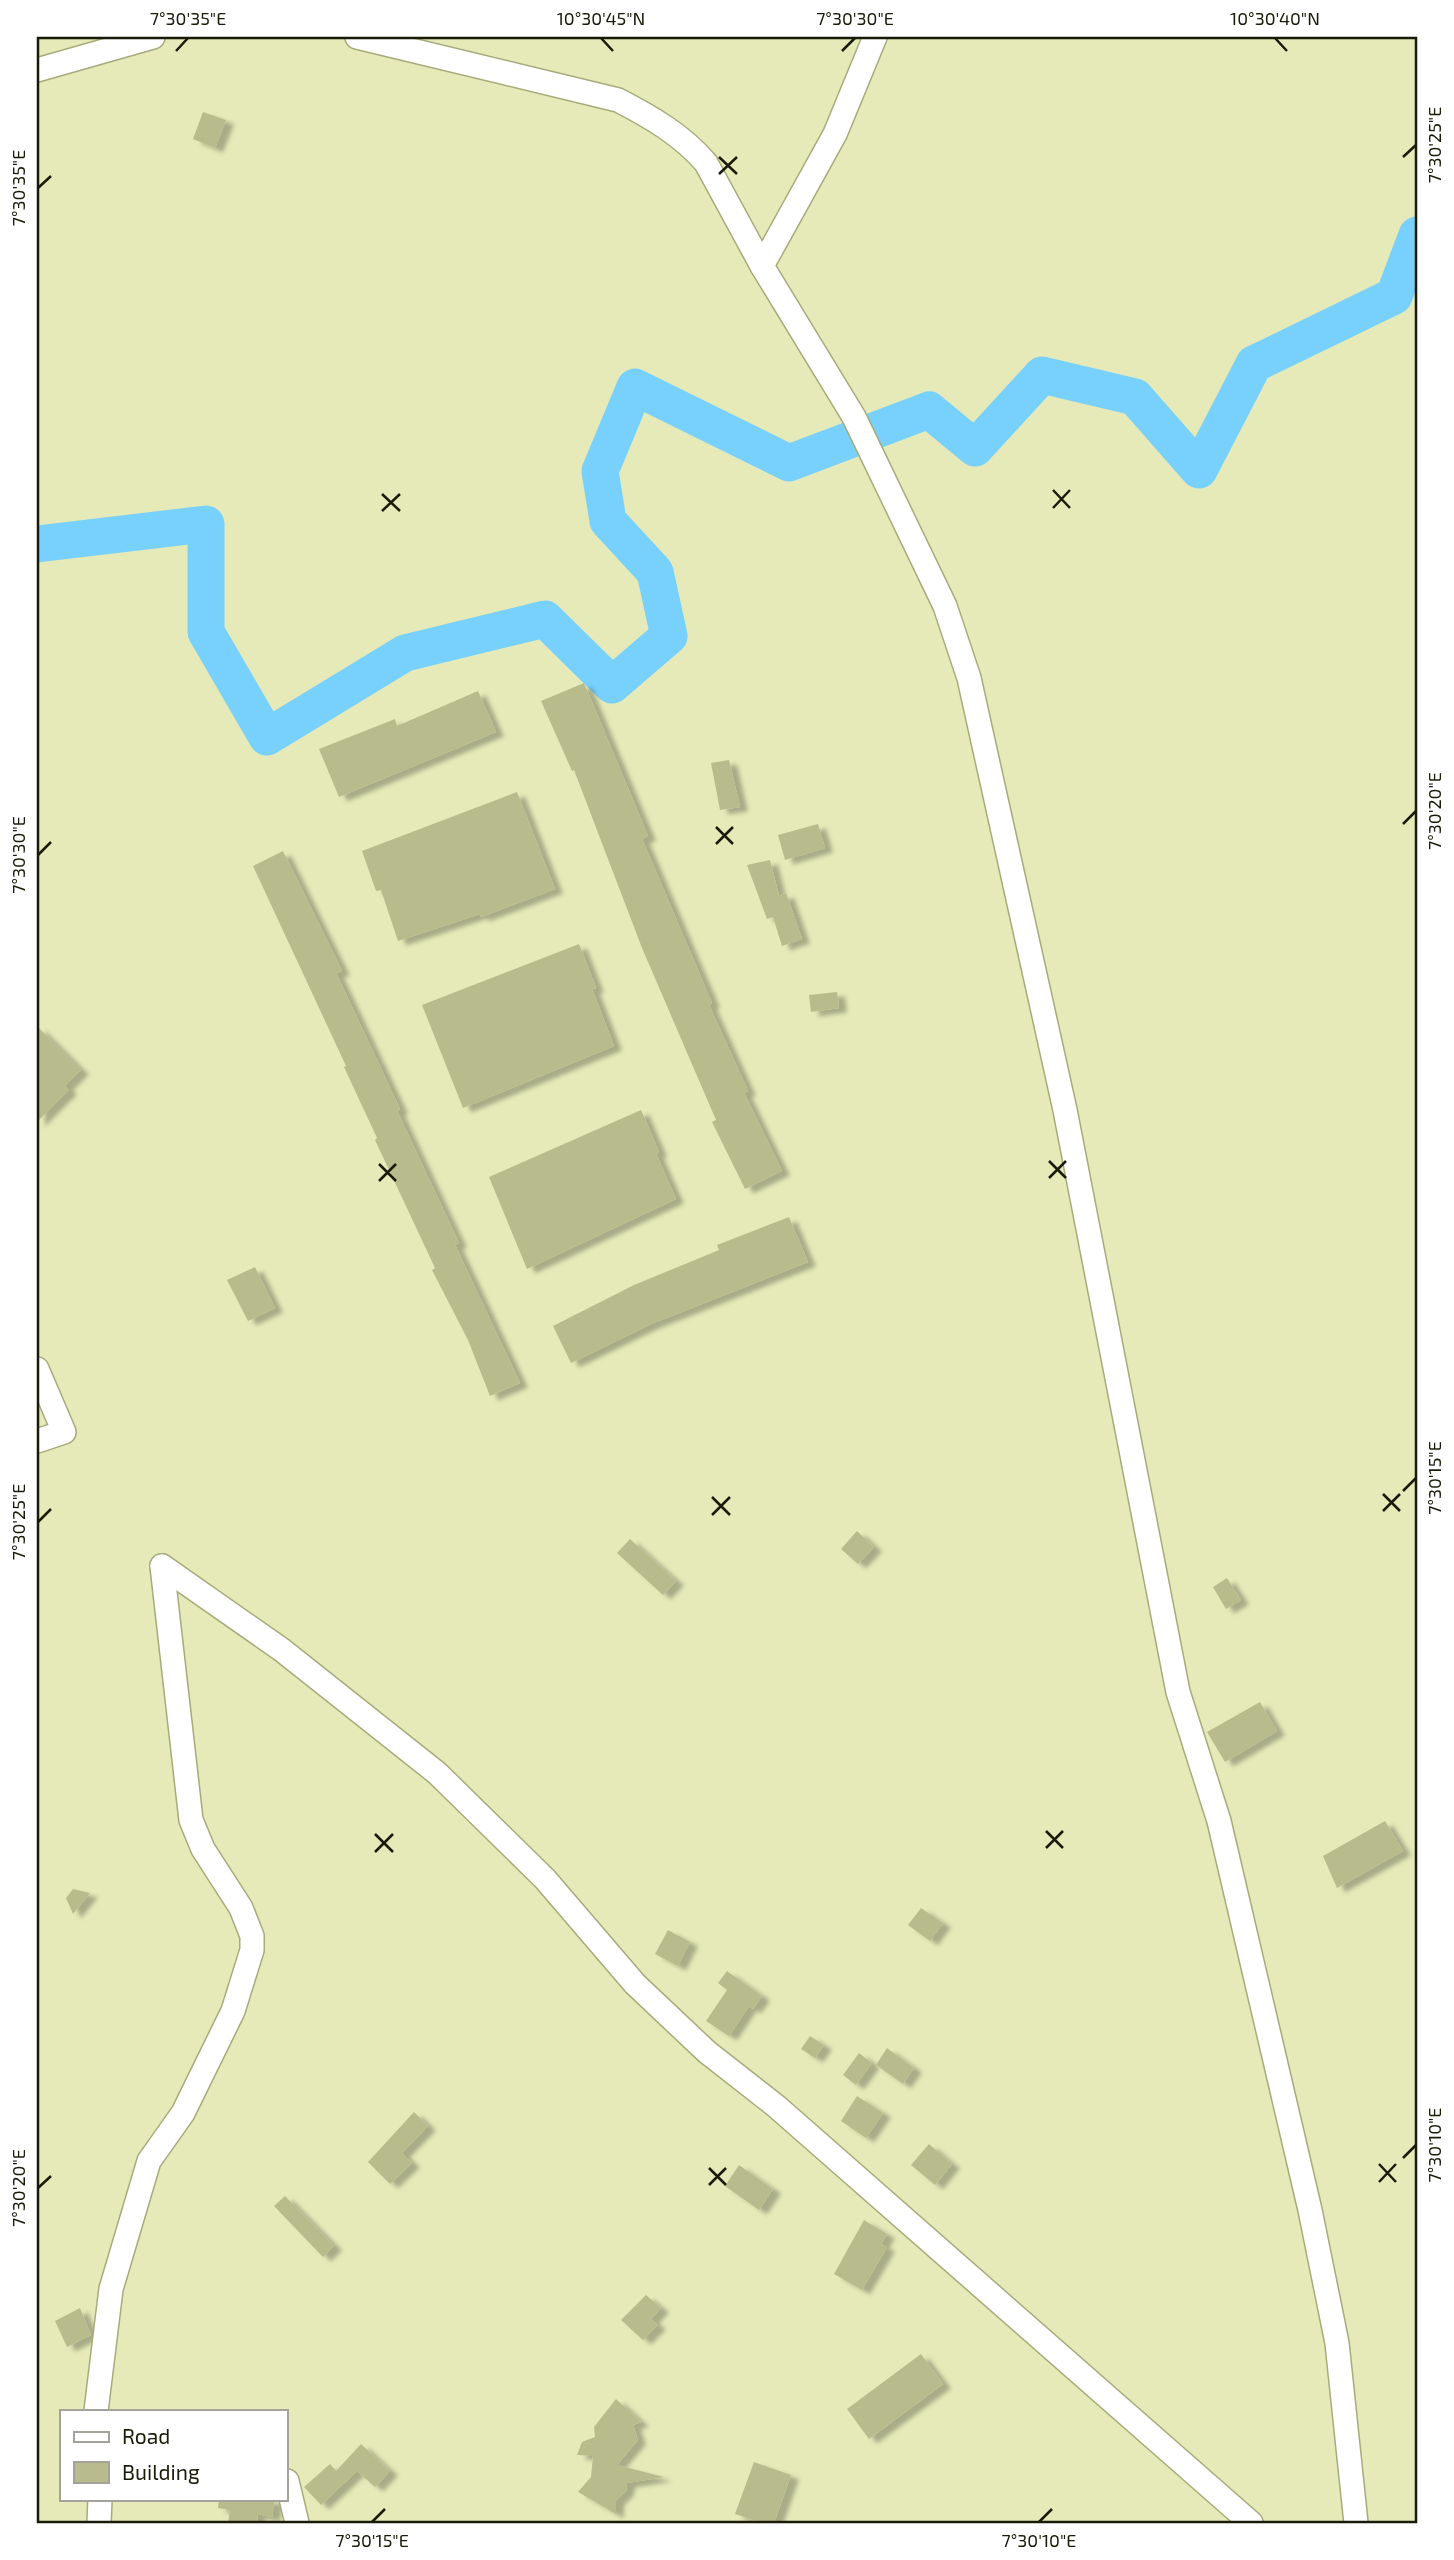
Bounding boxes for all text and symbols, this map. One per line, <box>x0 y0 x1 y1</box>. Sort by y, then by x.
text: 7°30'35"E <box>150 7 226 29</box>
text: 10°30'45"N <box>557 7 645 29</box>
text: 7°30'30"E <box>816 7 894 29</box>
text: 10°30'40"N <box>1230 7 1320 29</box>
text: 7°30'25"E <box>1423 107 1445 183</box>
text: 7°30'35"E <box>7 150 29 226</box>
text: 7°30'20"E <box>1423 772 1445 850</box>
text: 7°30'30"E <box>7 816 29 894</box>
text: 7°30'15"E <box>1423 1441 1445 1515</box>
text: 7°30'25"E <box>7 1484 29 1560</box>
text: 7°30'10"E <box>1423 2108 1445 2182</box>
text: 7°30'20"E <box>7 2149 29 2227</box>
legend <box>60 2410 287 2500</box>
text: Road <box>122 2423 170 2448</box>
text: Building <box>122 2459 200 2484</box>
text: 7°30'15"E <box>335 2529 409 2551</box>
text: 7°30'10"E <box>1002 2529 1076 2551</box>

